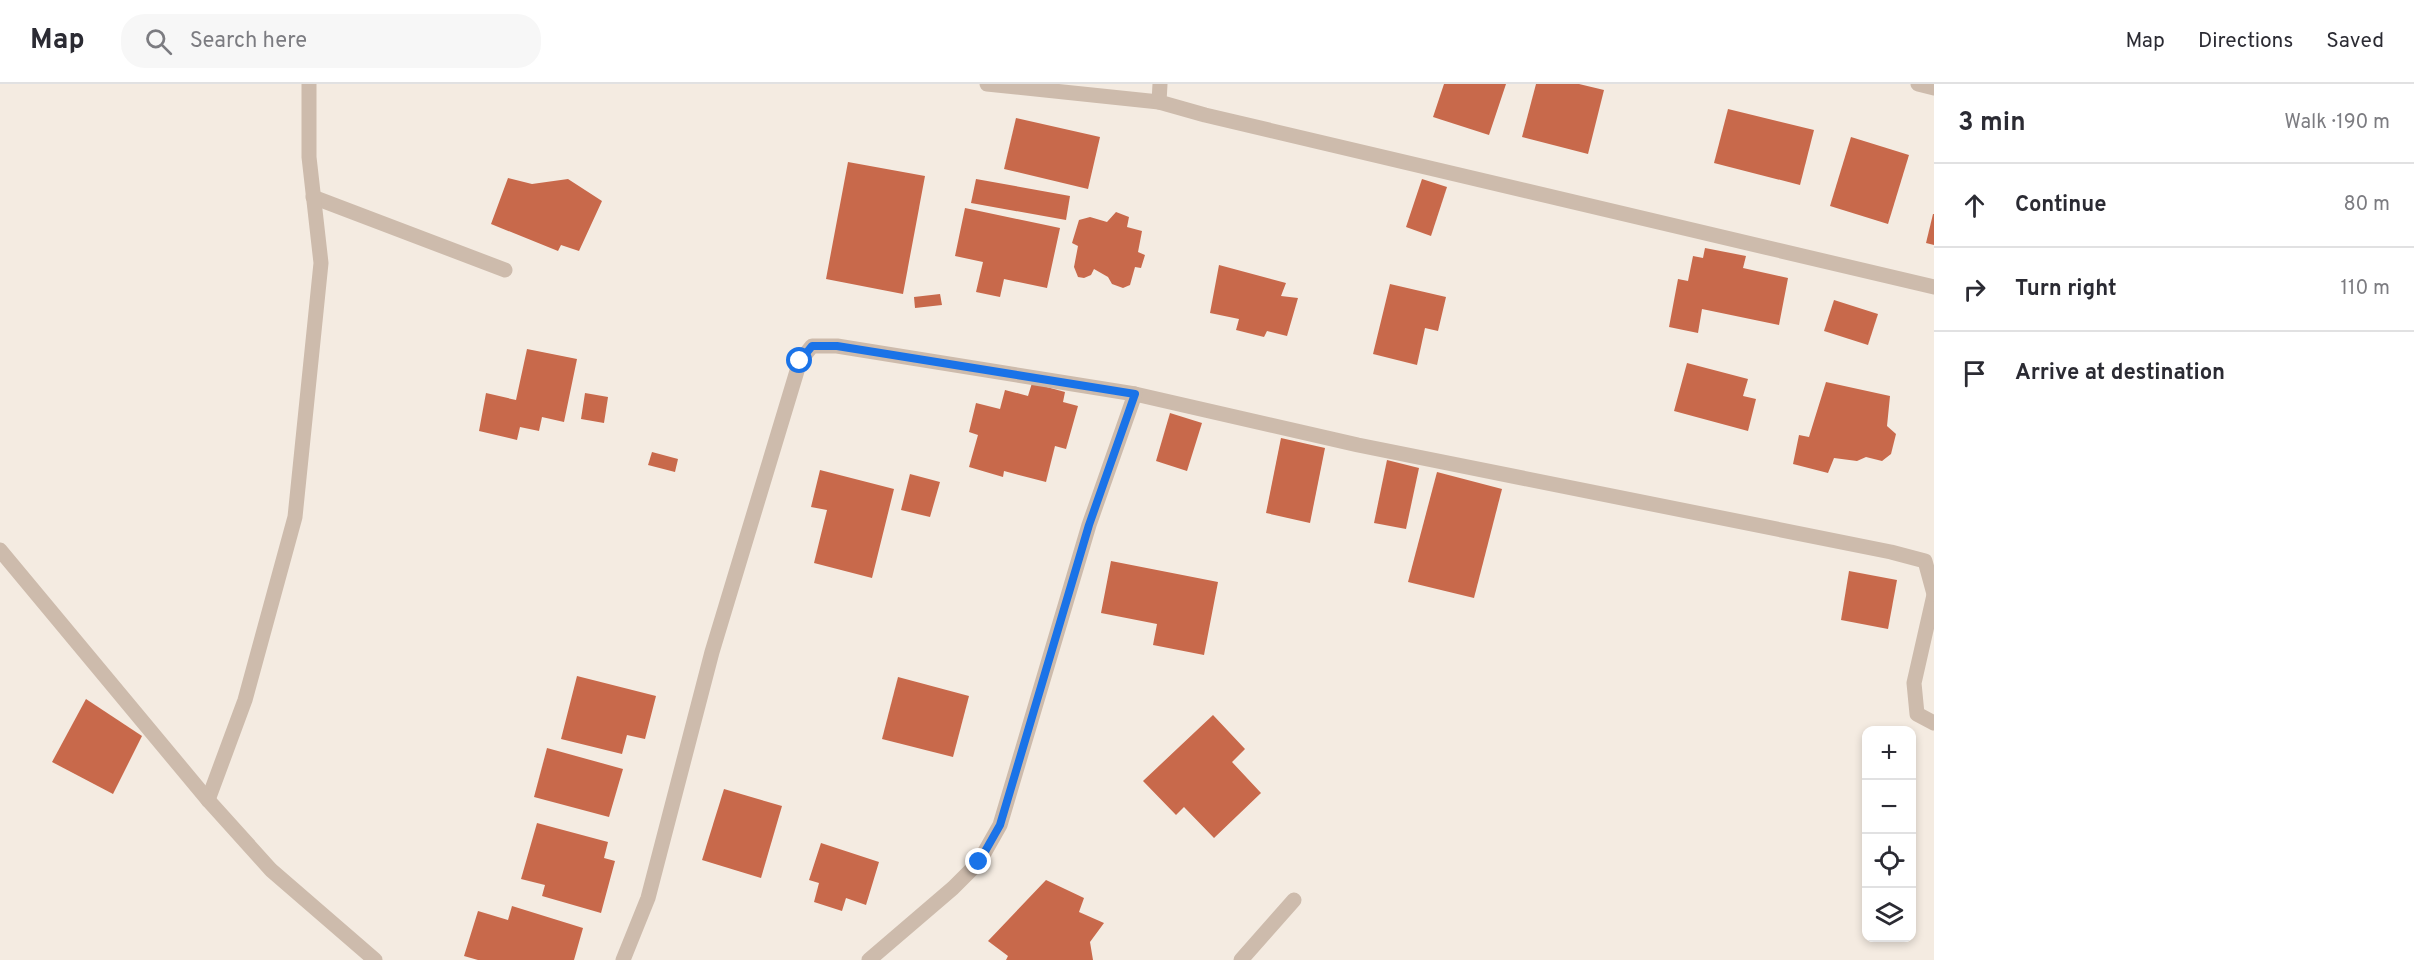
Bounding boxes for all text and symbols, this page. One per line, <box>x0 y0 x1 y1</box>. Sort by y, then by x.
search box <box>121 14 541 68</box>
text: Map <box>30 23 85 59</box>
icon: search <box>142 25 175 58</box>
text: Search here <box>190 28 307 55</box>
text: Map <box>2125 28 2165 55</box>
text: Directions <box>2198 28 2293 55</box>
text: Saved <box>2326 28 2384 55</box>
text: 3 min <box>1958 107 2026 140</box>
text: Walk · 190 m <box>2284 110 2390 136</box>
icon: ahead <box>1958 189 1991 222</box>
text: Continue <box>2015 192 2106 219</box>
text: 80 m <box>2344 192 2390 218</box>
icon: right <box>1958 273 1991 306</box>
text: Turn right <box>2015 276 2117 303</box>
text: 110 m <box>2341 276 2390 302</box>
route start <box>786 347 812 373</box>
icon: arrive <box>1958 357 1991 390</box>
text: Arrive at destination <box>2015 360 2225 387</box>
map controls <box>1862 726 1916 942</box>
button: + <box>1862 726 1916 780</box>
button: − <box>1862 780 1916 834</box>
button: locate <box>1862 834 1916 888</box>
route end <box>965 848 991 874</box>
button: layers <box>1862 888 1916 942</box>

